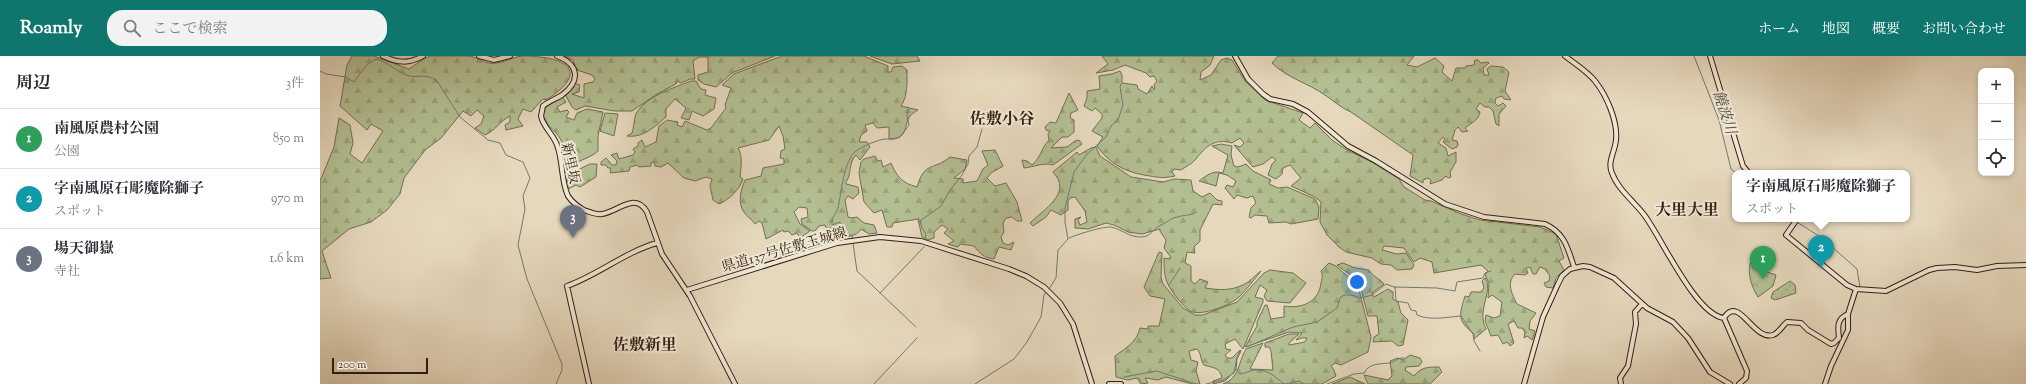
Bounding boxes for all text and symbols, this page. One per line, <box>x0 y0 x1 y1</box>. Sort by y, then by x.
search box <box>107 10 387 46</box>
text: Roamly <box>20 15 83 42</box>
icon: search <box>121 17 143 39</box>
text: ここで検索 <box>153 19 228 40</box>
text: ホーム <box>1758 20 1800 40</box>
text: 地図 <box>1822 20 1850 40</box>
text: 概要 <box>1872 20 1900 40</box>
text: お問い合わせ <box>1922 20 2006 40</box>
map controls <box>1978 68 2014 176</box>
button: + <box>1978 68 2014 104</box>
text: 周辺 <box>16 72 50 96</box>
text: 3件 <box>286 75 304 93</box>
water label: 饒波川 <box>1707 88 1741 139</box>
button: − <box>1978 104 2014 140</box>
district label: 佐敷小谷 <box>970 109 1034 132</box>
text: 南風原農村公園 <box>54 119 159 140</box>
text: 1 <box>27 130 31 148</box>
text: 850 m <box>273 130 304 148</box>
button: locate <box>1978 140 2014 176</box>
street label: 新里坂 <box>555 141 584 186</box>
text: 公園 <box>54 143 80 161</box>
popup <box>1732 170 1910 222</box>
text: 字南風原石彫魔除獅子 <box>1746 177 1896 198</box>
text: 字南風原石彫魔除獅子 <box>54 179 204 200</box>
text: 2 <box>26 190 32 208</box>
text: 970 m <box>271 190 304 208</box>
district label: 大里大里 <box>1655 200 1719 223</box>
text: スポット <box>1746 201 1798 219</box>
text: スポット <box>54 203 106 221</box>
pin: 3 <box>560 205 586 238</box>
street label: 県道137号佐敷玉城線 <box>720 223 850 278</box>
pin: 2 <box>1808 235 1834 268</box>
text: 場天御嶽 <box>54 239 114 260</box>
pin: 1 <box>1750 246 1776 279</box>
text: 3 <box>26 250 32 268</box>
text: 1.6 km <box>269 250 304 268</box>
text: 寺社 <box>54 263 80 281</box>
your location <box>1347 272 1367 292</box>
district label: 佐敷新里 <box>613 335 677 358</box>
scale bar <box>332 356 428 375</box>
text: 200 m <box>338 357 366 373</box>

